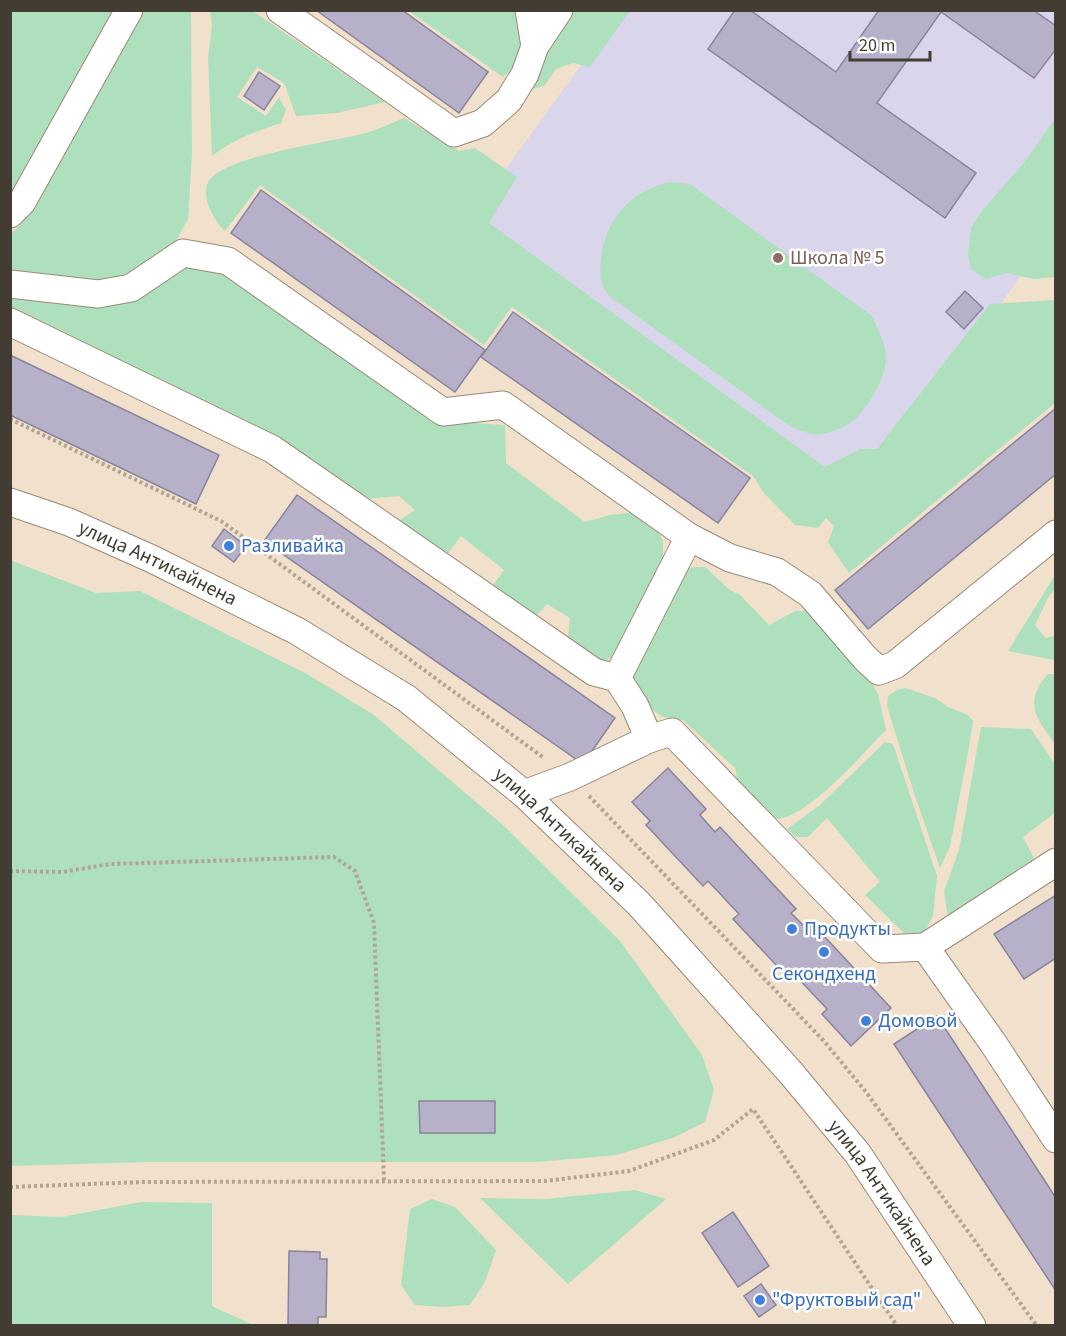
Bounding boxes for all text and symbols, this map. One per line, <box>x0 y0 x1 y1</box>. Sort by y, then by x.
scale bar <box>850 24 930 62</box>
text: 20 m <box>859 33 895 58</box>
place label: Школа № 5 <box>790 244 884 272</box>
marker: Школа № 5 <box>771 251 785 265</box>
street label: улица Антикайнена <box>74 514 242 613</box>
place label: Разливайка <box>241 532 344 560</box>
marker: Разливайка <box>222 539 236 553</box>
street label: улица Антикайнена <box>488 761 633 899</box>
place label: Продукты <box>804 915 891 943</box>
marker: Продукты <box>785 922 799 936</box>
marker: Секондхенд <box>817 945 831 959</box>
place label: Секондхенд <box>772 960 876 988</box>
place label: Домовой <box>878 1007 958 1035</box>
marker: Домовой <box>859 1014 873 1028</box>
street label: улица Антикайнена <box>821 1113 942 1272</box>
place label: "Фруктовый сад" <box>772 1286 921 1314</box>
marker: "Фруктовый сад" <box>753 1293 767 1307</box>

